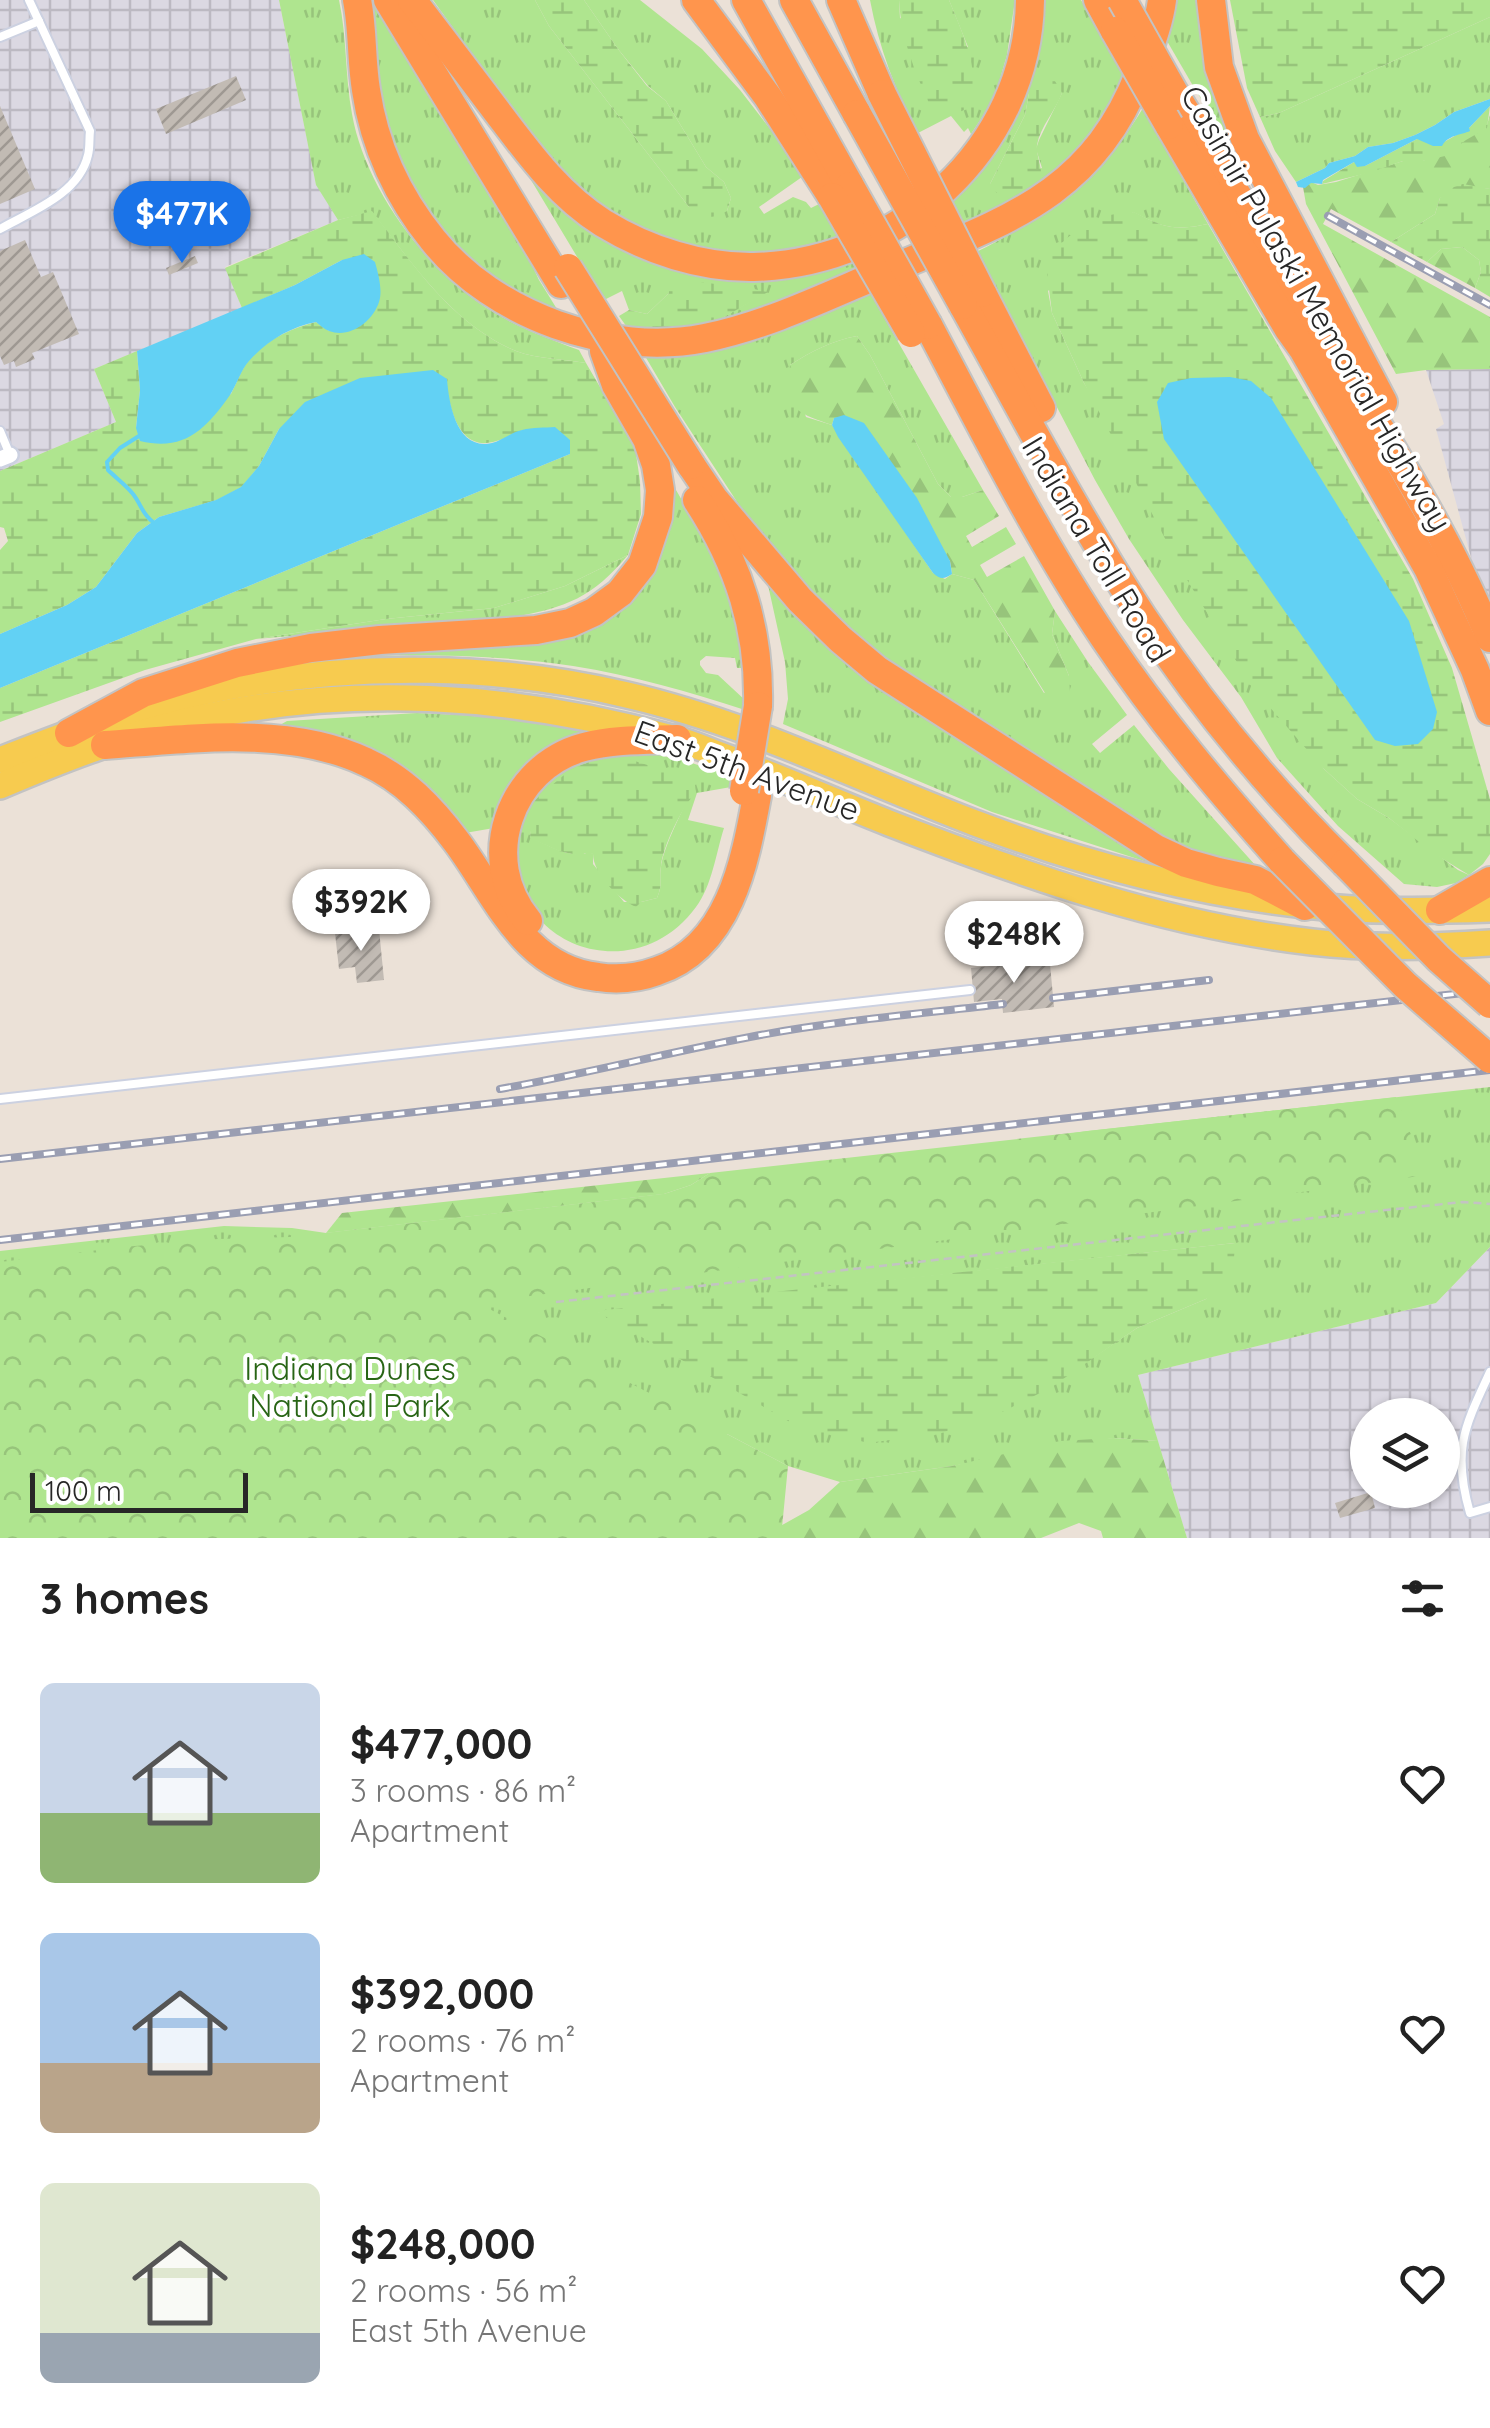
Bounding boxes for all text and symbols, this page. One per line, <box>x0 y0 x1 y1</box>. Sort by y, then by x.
street label: Casimir Pulaski Memorial Highway <box>1173 78 1461 538</box>
pin: $477K <box>112 181 252 266</box>
text: $477K <box>135 193 229 233</box>
street label: Indiana Toll Road <box>1014 429 1180 669</box>
street label: East 5th Avenue <box>629 711 865 829</box>
pin: $392K <box>291 869 431 954</box>
text: $392K <box>314 881 408 921</box>
pin: $248K <box>944 901 1084 986</box>
text: $248K <box>967 913 1061 953</box>
park label: Indiana Dunes National Park <box>244 1348 456 1425</box>
map controls <box>1350 1398 1460 1508</box>
button: layers <box>1350 1398 1460 1508</box>
scale bar <box>30 1468 248 1512</box>
text: 100 m <box>45 1473 122 1508</box>
icon: filters <box>1395 1571 1450 1626</box>
text: 3 homes <box>40 1572 209 1625</box>
text: $477,000 <box>350 1717 532 1770</box>
icon: home <box>120 1723 240 1843</box>
icon: heart <box>1395 1756 1450 1811</box>
text: 3 rooms · 86 m² <box>350 1770 576 1810</box>
text: Apartment <box>350 1810 509 1850</box>
text: $392,000 <box>350 1967 534 2020</box>
icon: home <box>120 1973 240 2093</box>
icon: heart <box>1395 2006 1450 2061</box>
text: 2 rooms · 76 m² <box>350 2020 575 2060</box>
text: Apartment <box>350 2060 509 2100</box>
text: $248,000 <box>350 2217 536 2270</box>
icon: home <box>120 2223 240 2343</box>
icon: heart <box>1395 2256 1450 2311</box>
text: 2 rooms · 56 m² <box>350 2270 577 2310</box>
text: East 5th Avenue <box>350 2310 587 2350</box>

